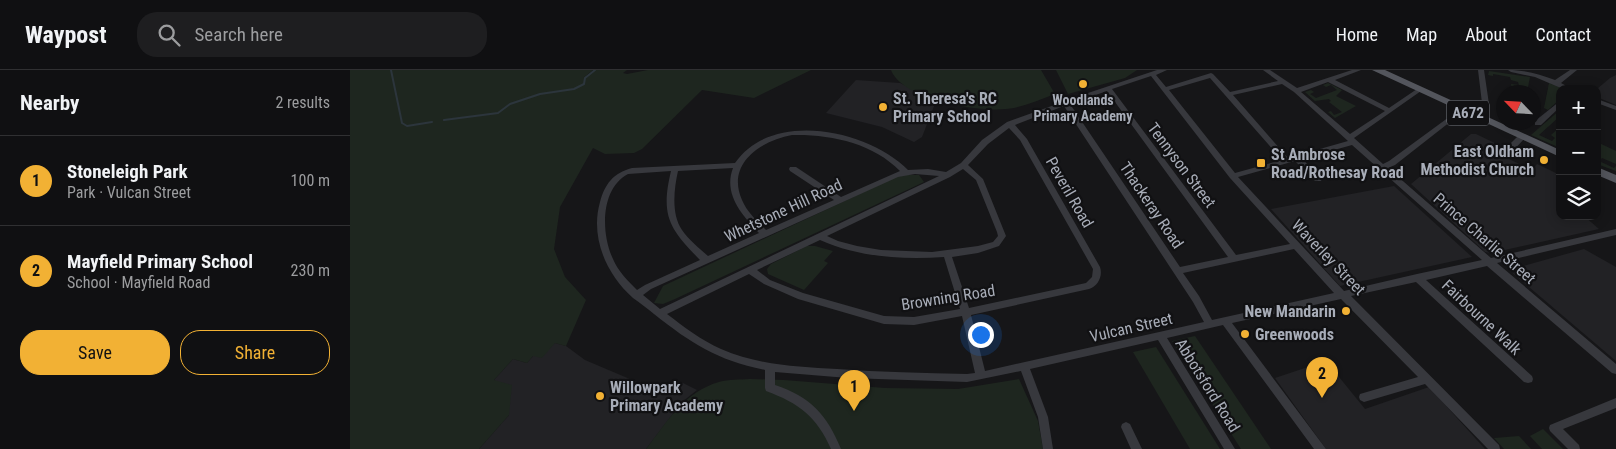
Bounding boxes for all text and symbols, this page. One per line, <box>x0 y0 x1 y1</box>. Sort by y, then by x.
search box <box>137 12 487 57</box>
text: Waypost <box>25 21 107 49</box>
icon: search <box>155 21 183 49</box>
text: Search here <box>195 23 283 46</box>
text: Home <box>1336 24 1378 45</box>
text: Map <box>1406 24 1437 45</box>
text: About <box>1465 24 1507 45</box>
text: Contact <box>1535 24 1591 45</box>
marker: Woodlands Primary Academy <box>1077 78 1089 90</box>
north arrow <box>1496 85 1541 130</box>
map controls <box>1556 85 1601 220</box>
button: + <box>1556 85 1601 130</box>
place label: St. Theresa's RC Primary School <box>893 89 997 126</box>
text: Nearby <box>20 91 79 115</box>
place label: Woodlands Primary Academy <box>1034 92 1133 124</box>
text: 2 results <box>275 93 330 112</box>
road number: A672 <box>1447 100 1489 126</box>
marker: St. Theresa's RC Primary School <box>877 101 889 113</box>
street label: Tennyson Street <box>1143 119 1220 212</box>
button: − <box>1556 130 1601 175</box>
place label: East Oldham Methodist Church <box>1420 142 1534 179</box>
place label: St Ambrose Road/Rothesay Road <box>1271 145 1404 182</box>
street label: Peveril Road <box>1042 154 1097 231</box>
marker: East Oldham Methodist Church <box>1538 154 1550 166</box>
marker: St Ambrose Road/Rothesay Road <box>1255 157 1267 169</box>
street label: Thackeray Road <box>1116 158 1187 252</box>
text: Stoneleigh Park <box>67 160 188 183</box>
text: 1 <box>32 171 40 190</box>
text: 100 m <box>291 171 330 190</box>
street label: Whetstone Hill Road <box>721 175 845 246</box>
button: layers <box>1556 175 1601 220</box>
text: Park · Vulcan Street <box>67 183 191 202</box>
street label: Prince Charlie Street <box>1430 189 1540 288</box>
street label: Waverley Street <box>1288 216 1370 299</box>
text: Mayfield Primary School <box>67 250 253 273</box>
text: 2 <box>32 261 40 280</box>
text: 230 m <box>291 261 330 280</box>
text: School · Mayfield Road <box>67 273 210 292</box>
street label: Fairbourne Walk <box>1438 276 1526 359</box>
street label: Browning Road <box>900 281 996 314</box>
place label: New Mandarin <box>1245 302 1336 321</box>
marker: New Mandarin <box>1340 305 1352 317</box>
street label: Vulcan Street <box>1088 309 1174 346</box>
your location <box>968 322 994 348</box>
place label: Greenwoods <box>1255 325 1334 344</box>
marker: Greenwoods <box>1239 328 1251 340</box>
button: Save <box>20 330 170 375</box>
button: Share <box>180 330 330 375</box>
street label: Abbotsford Road <box>1171 335 1244 436</box>
pin: 2 <box>1306 357 1338 398</box>
pin: 1 <box>838 370 870 411</box>
place label: Willowpark Primary Academy <box>610 378 723 415</box>
marker: Willowpark Primary Academy <box>594 390 606 402</box>

